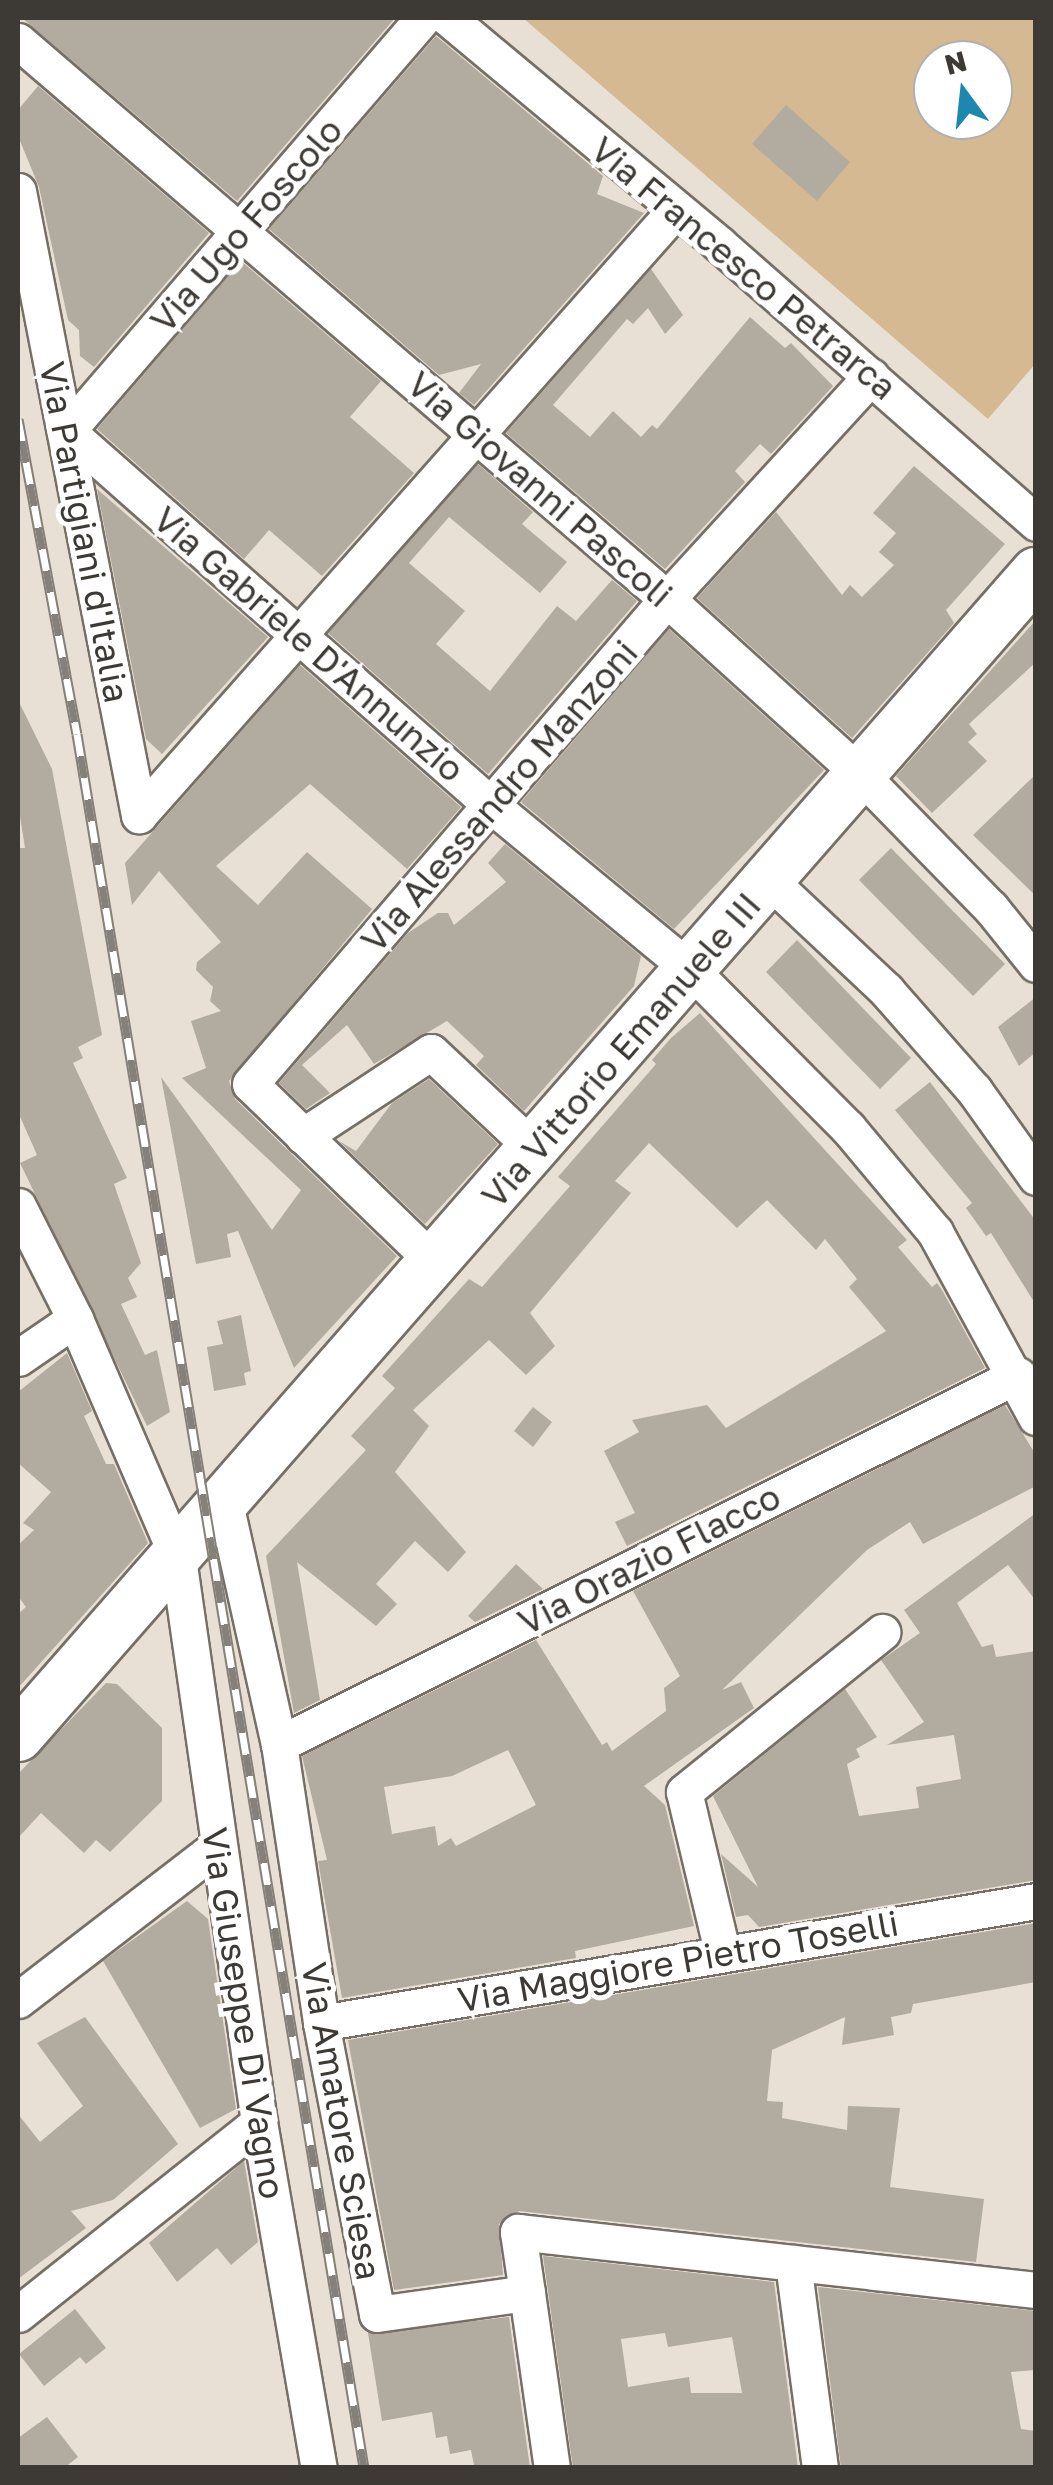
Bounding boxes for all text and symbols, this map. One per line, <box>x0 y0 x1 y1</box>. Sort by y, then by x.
north arrow <box>913 40 1013 140</box>
text: N <box>941 44 970 81</box>
street label: Via Ugo Foscolo <box>142 109 350 341</box>
street label: Via Francesco Petrarca <box>583 128 905 408</box>
street label: Via Partigiani d'Italia <box>31 358 139 706</box>
street label: Via Giovanni Pascoli <box>399 363 681 615</box>
street label: Via Gabriele D'Annunzio <box>145 498 473 790</box>
street label: Via Alessandro Manzoni <box>352 632 646 960</box>
street label: Via Vittorio Emanuele III <box>473 884 769 1216</box>
street label: Via Orazio Flacco <box>511 1475 787 1643</box>
street label: Via Giuseppe Di Vagno <box>194 1824 294 2202</box>
street label: Via Maggiore Pietro Toselli <box>454 1902 902 2020</box>
street label: Via Amatore Sciesa <box>293 1959 391 2283</box>

